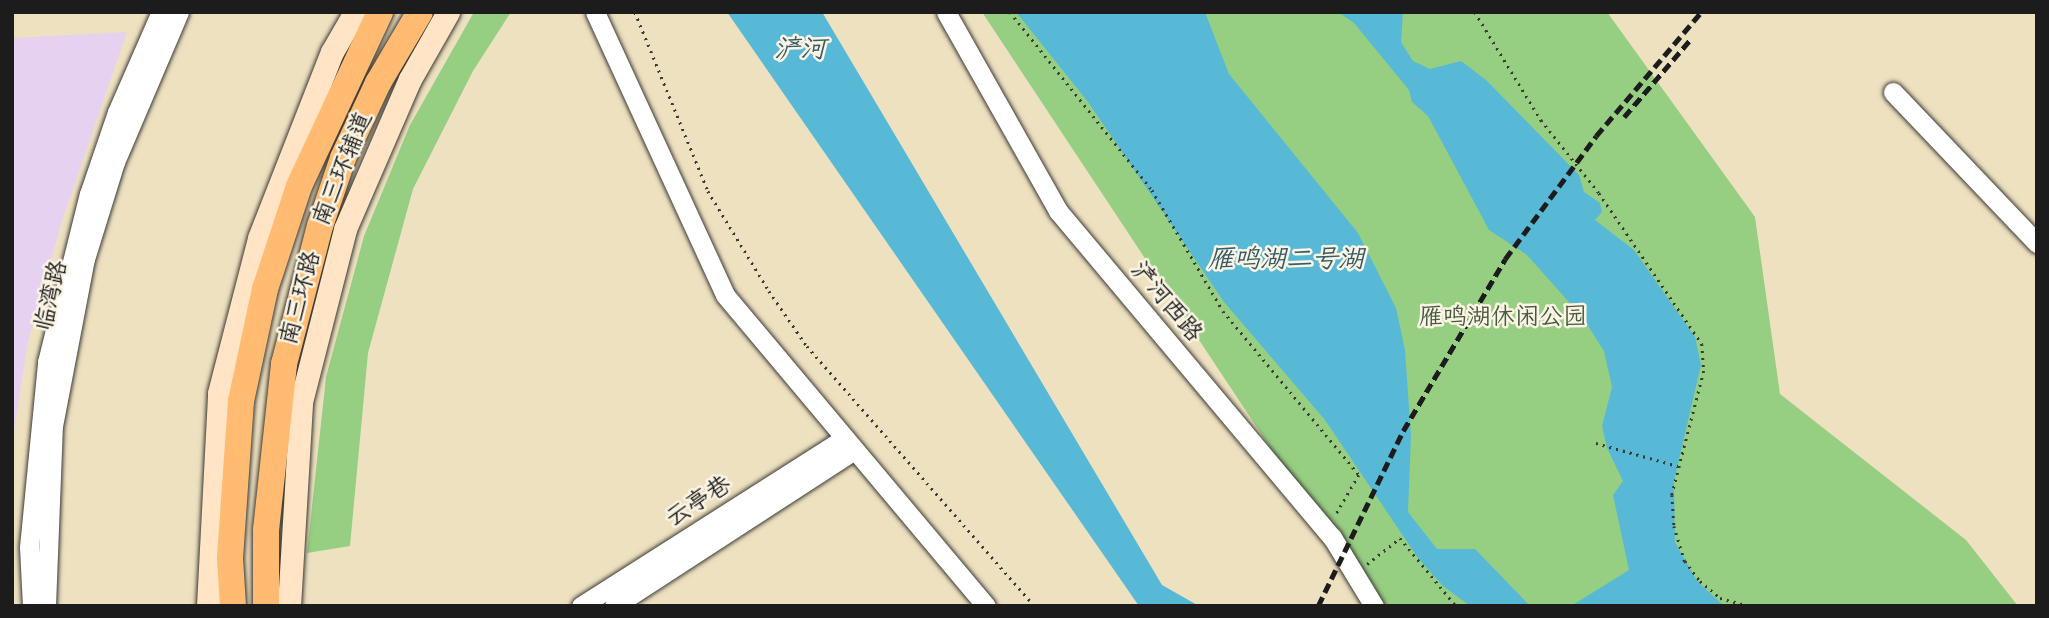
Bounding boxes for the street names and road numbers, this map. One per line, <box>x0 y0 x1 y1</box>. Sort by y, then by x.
street label: 南三环辅道 <box>307 108 379 230</box>
street label: 南三环路 <box>275 248 327 348</box>
street label: 浐河西路 <box>1124 256 1208 348</box>
street label: 临湾路 <box>30 258 74 334</box>
street label: 云亭巷 <box>661 470 737 534</box>

